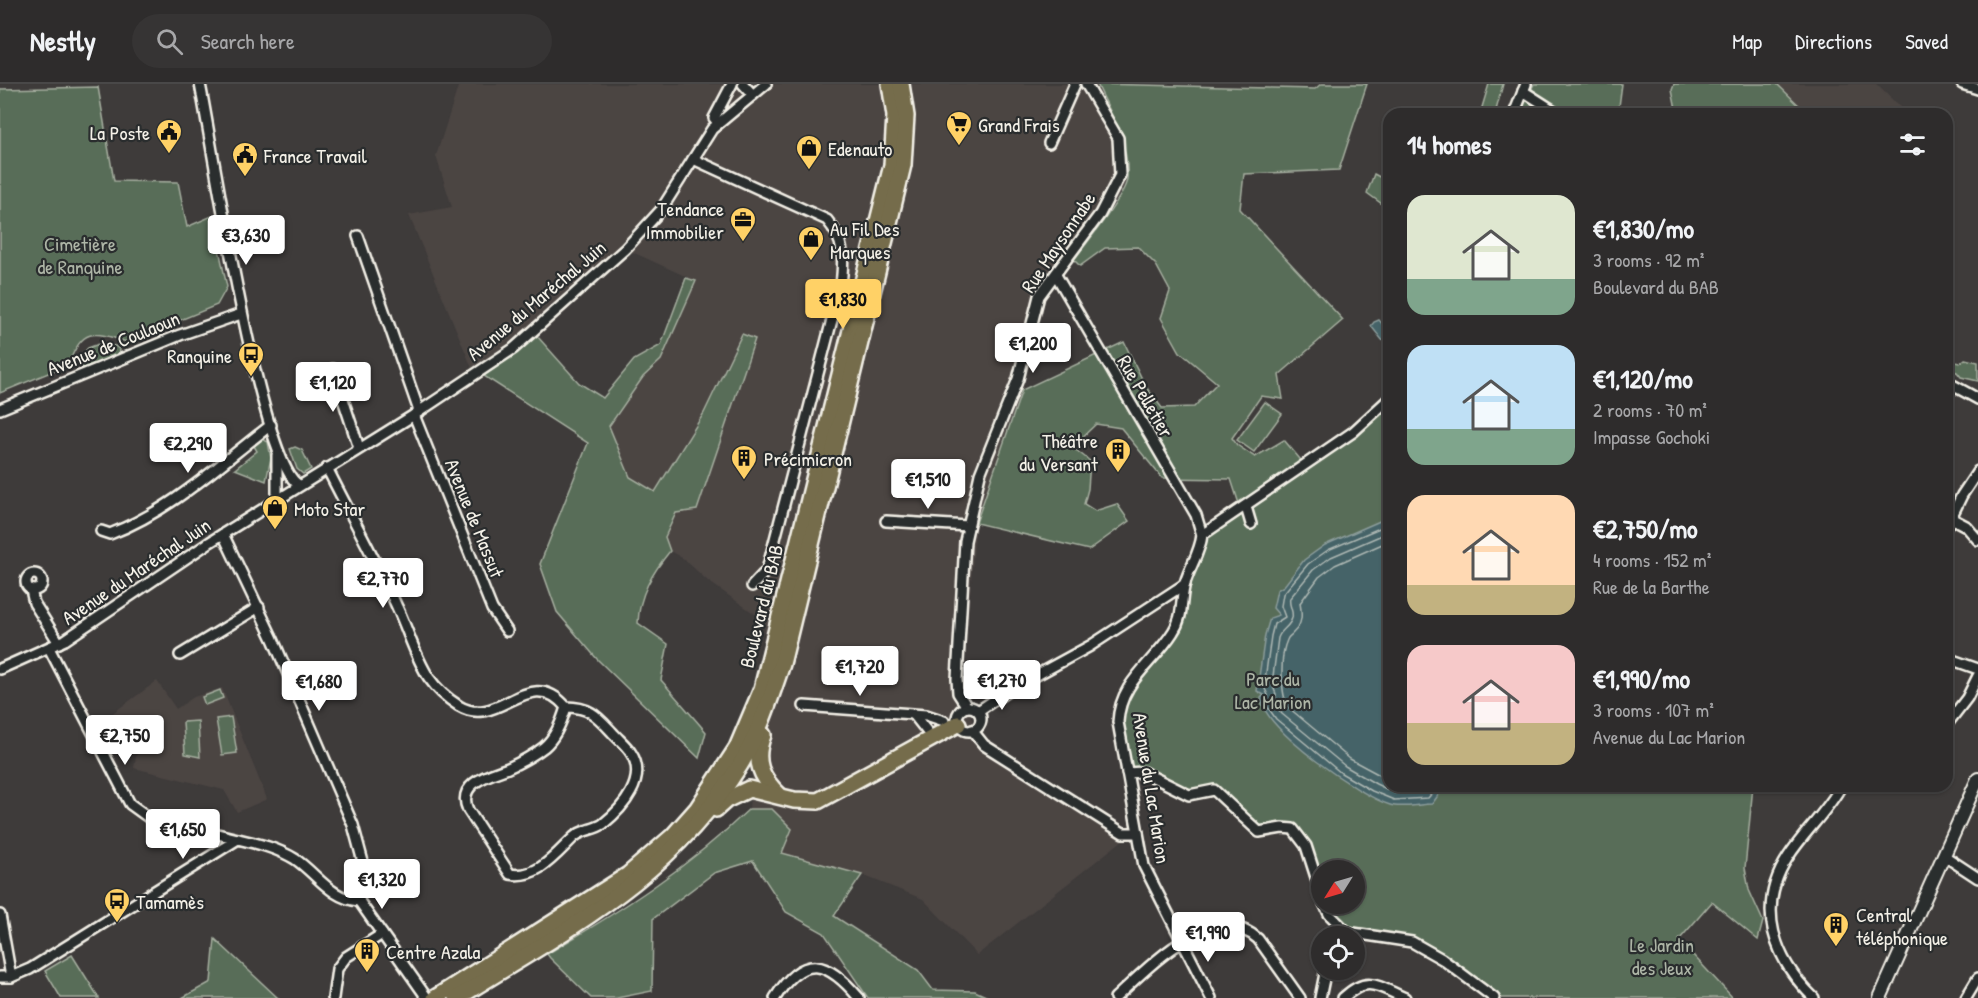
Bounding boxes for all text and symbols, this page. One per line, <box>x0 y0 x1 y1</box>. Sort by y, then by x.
search box <box>132 14 552 68</box>
text: Nestly <box>30 22 96 60</box>
icon: search <box>153 25 186 58</box>
text: Search here <box>201 26 295 56</box>
text: Map <box>1732 27 1762 56</box>
text: Directions <box>1795 27 1872 56</box>
text: Saved <box>1905 27 1948 56</box>
supermarket icon: Grand Frais <box>944 109 974 147</box>
place label: Grand Frais <box>978 111 1060 138</box>
public building icon: La Poste <box>154 117 184 155</box>
place label: La Poste <box>90 119 150 146</box>
text: 14 homes <box>1407 127 1492 162</box>
icon: filters <box>1896 128 1929 161</box>
shop icon: Edenauto <box>794 133 824 171</box>
place label: Edenauto <box>828 135 892 162</box>
public building icon: France Travail <box>230 140 260 178</box>
place label: France Travail <box>263 142 368 169</box>
street label: Rue Maysonnabe <box>1014 186 1102 298</box>
place label: Tendance Immobilier <box>646 195 724 245</box>
office icon: Tendance Immobilier <box>728 205 758 243</box>
text: €1,830/mo <box>1593 211 1694 246</box>
pin: €3,630 <box>197 215 295 266</box>
place label: Au Fil Des Marques <box>830 215 900 265</box>
icon: home <box>1455 219 1527 291</box>
text: €3,630 <box>222 221 270 248</box>
shop icon: Au Fil Des Marques <box>796 224 826 262</box>
park label: Cimetière de Ranquine <box>37 230 123 280</box>
street label: Avenue du Maréchal Juin <box>461 234 611 366</box>
text: 3 rooms · 92 m² <box>1593 246 1704 273</box>
text: Boulevard du BAB <box>1593 273 1719 300</box>
pin: €1,830 <box>794 279 892 330</box>
text: €1,830 <box>819 285 867 312</box>
street label: Avenue de Coulaoun <box>43 304 183 382</box>
pin: €1,200 <box>984 323 1082 374</box>
text: €1,200 <box>1009 329 1057 356</box>
bus stop icon: Ranquine <box>236 340 266 378</box>
place label: Ranquine <box>167 342 232 369</box>
street label: Rue Pelletier <box>1112 350 1181 442</box>
text: €1,120/mo <box>1593 361 1693 396</box>
pin: €1,120 <box>284 362 382 413</box>
text: €1,120 <box>310 368 356 395</box>
icon: home <box>1455 369 1527 441</box>
text: 2 rooms · 70 m² <box>1593 396 1707 423</box>
pin: €2,290 <box>139 423 237 474</box>
text: Impasse Gochoki <box>1593 423 1710 450</box>
place label: Théâtre du Versant <box>1019 427 1099 477</box>
text: €2,290 <box>164 429 212 456</box>
building icon: Théâtre du Versant <box>1103 436 1133 474</box>
building icon: Précimicron <box>729 443 759 481</box>
place label: Précimicron <box>764 445 852 472</box>
street label: Avenue de Massut <box>439 455 511 582</box>
pin: €1,510 <box>879 459 977 510</box>
text: €1,510 <box>905 465 951 492</box>
shop icon: Moto Star <box>260 493 290 531</box>
place label: Moto Star <box>294 495 365 522</box>
street label: Avenue du Maréchal Juin <box>56 511 216 631</box>
text: €2,750/mo <box>1593 511 1698 546</box>
icon: home <box>1455 519 1527 591</box>
street label: Boulevard du BAB <box>733 542 789 670</box>
text: 4 rooms · 152 m² <box>1593 546 1711 573</box>
pin: €2,770 <box>334 558 432 609</box>
text: €2,770 <box>357 564 409 591</box>
text: Rue de la Barthe <box>1593 573 1710 600</box>
pin: €1,720 <box>811 646 909 697</box>
text: €1,720 <box>835 652 885 679</box>
pin: €1,270 <box>953 660 1051 711</box>
pin: €1,680 <box>270 661 368 712</box>
text: €1,990/mo <box>1593 661 1690 696</box>
park label: Parc du Lac Marion <box>1235 665 1311 715</box>
text: €1,270 <box>977 666 1027 693</box>
text: €1,680 <box>296 667 342 694</box>
icon: home <box>1455 669 1527 741</box>
text: 3 rooms · 107 m² <box>1593 696 1714 723</box>
street label: Avenue du Lac Marion <box>1127 711 1177 865</box>
pin: €2,750 <box>76 715 174 766</box>
text: €2,750 <box>100 721 150 748</box>
text: Avenue du Lac Marion <box>1593 723 1745 750</box>
pin: €1,650 <box>134 809 232 860</box>
text: €1,650 <box>160 815 206 842</box>
pin: €1,320 <box>333 859 431 910</box>
north arrow <box>1311 860 1365 914</box>
map controls <box>1311 860 1365 980</box>
text: €1,320 <box>358 865 406 892</box>
bus stop icon: Tamamès <box>102 886 132 924</box>
place label: Tamamès <box>136 888 204 915</box>
place label: Central téléphonique <box>1856 901 1948 951</box>
building icon: Central téléphonique <box>1821 910 1851 948</box>
pin: €1,990 <box>1159 912 1257 963</box>
text: €1,990 <box>1186 918 1230 945</box>
button: locate <box>1311 926 1365 980</box>
park label: Le Jardin des Jeux <box>1630 931 1694 981</box>
building icon: Centre Azala <box>352 936 382 974</box>
place label: Centre Azala <box>386 938 481 965</box>

